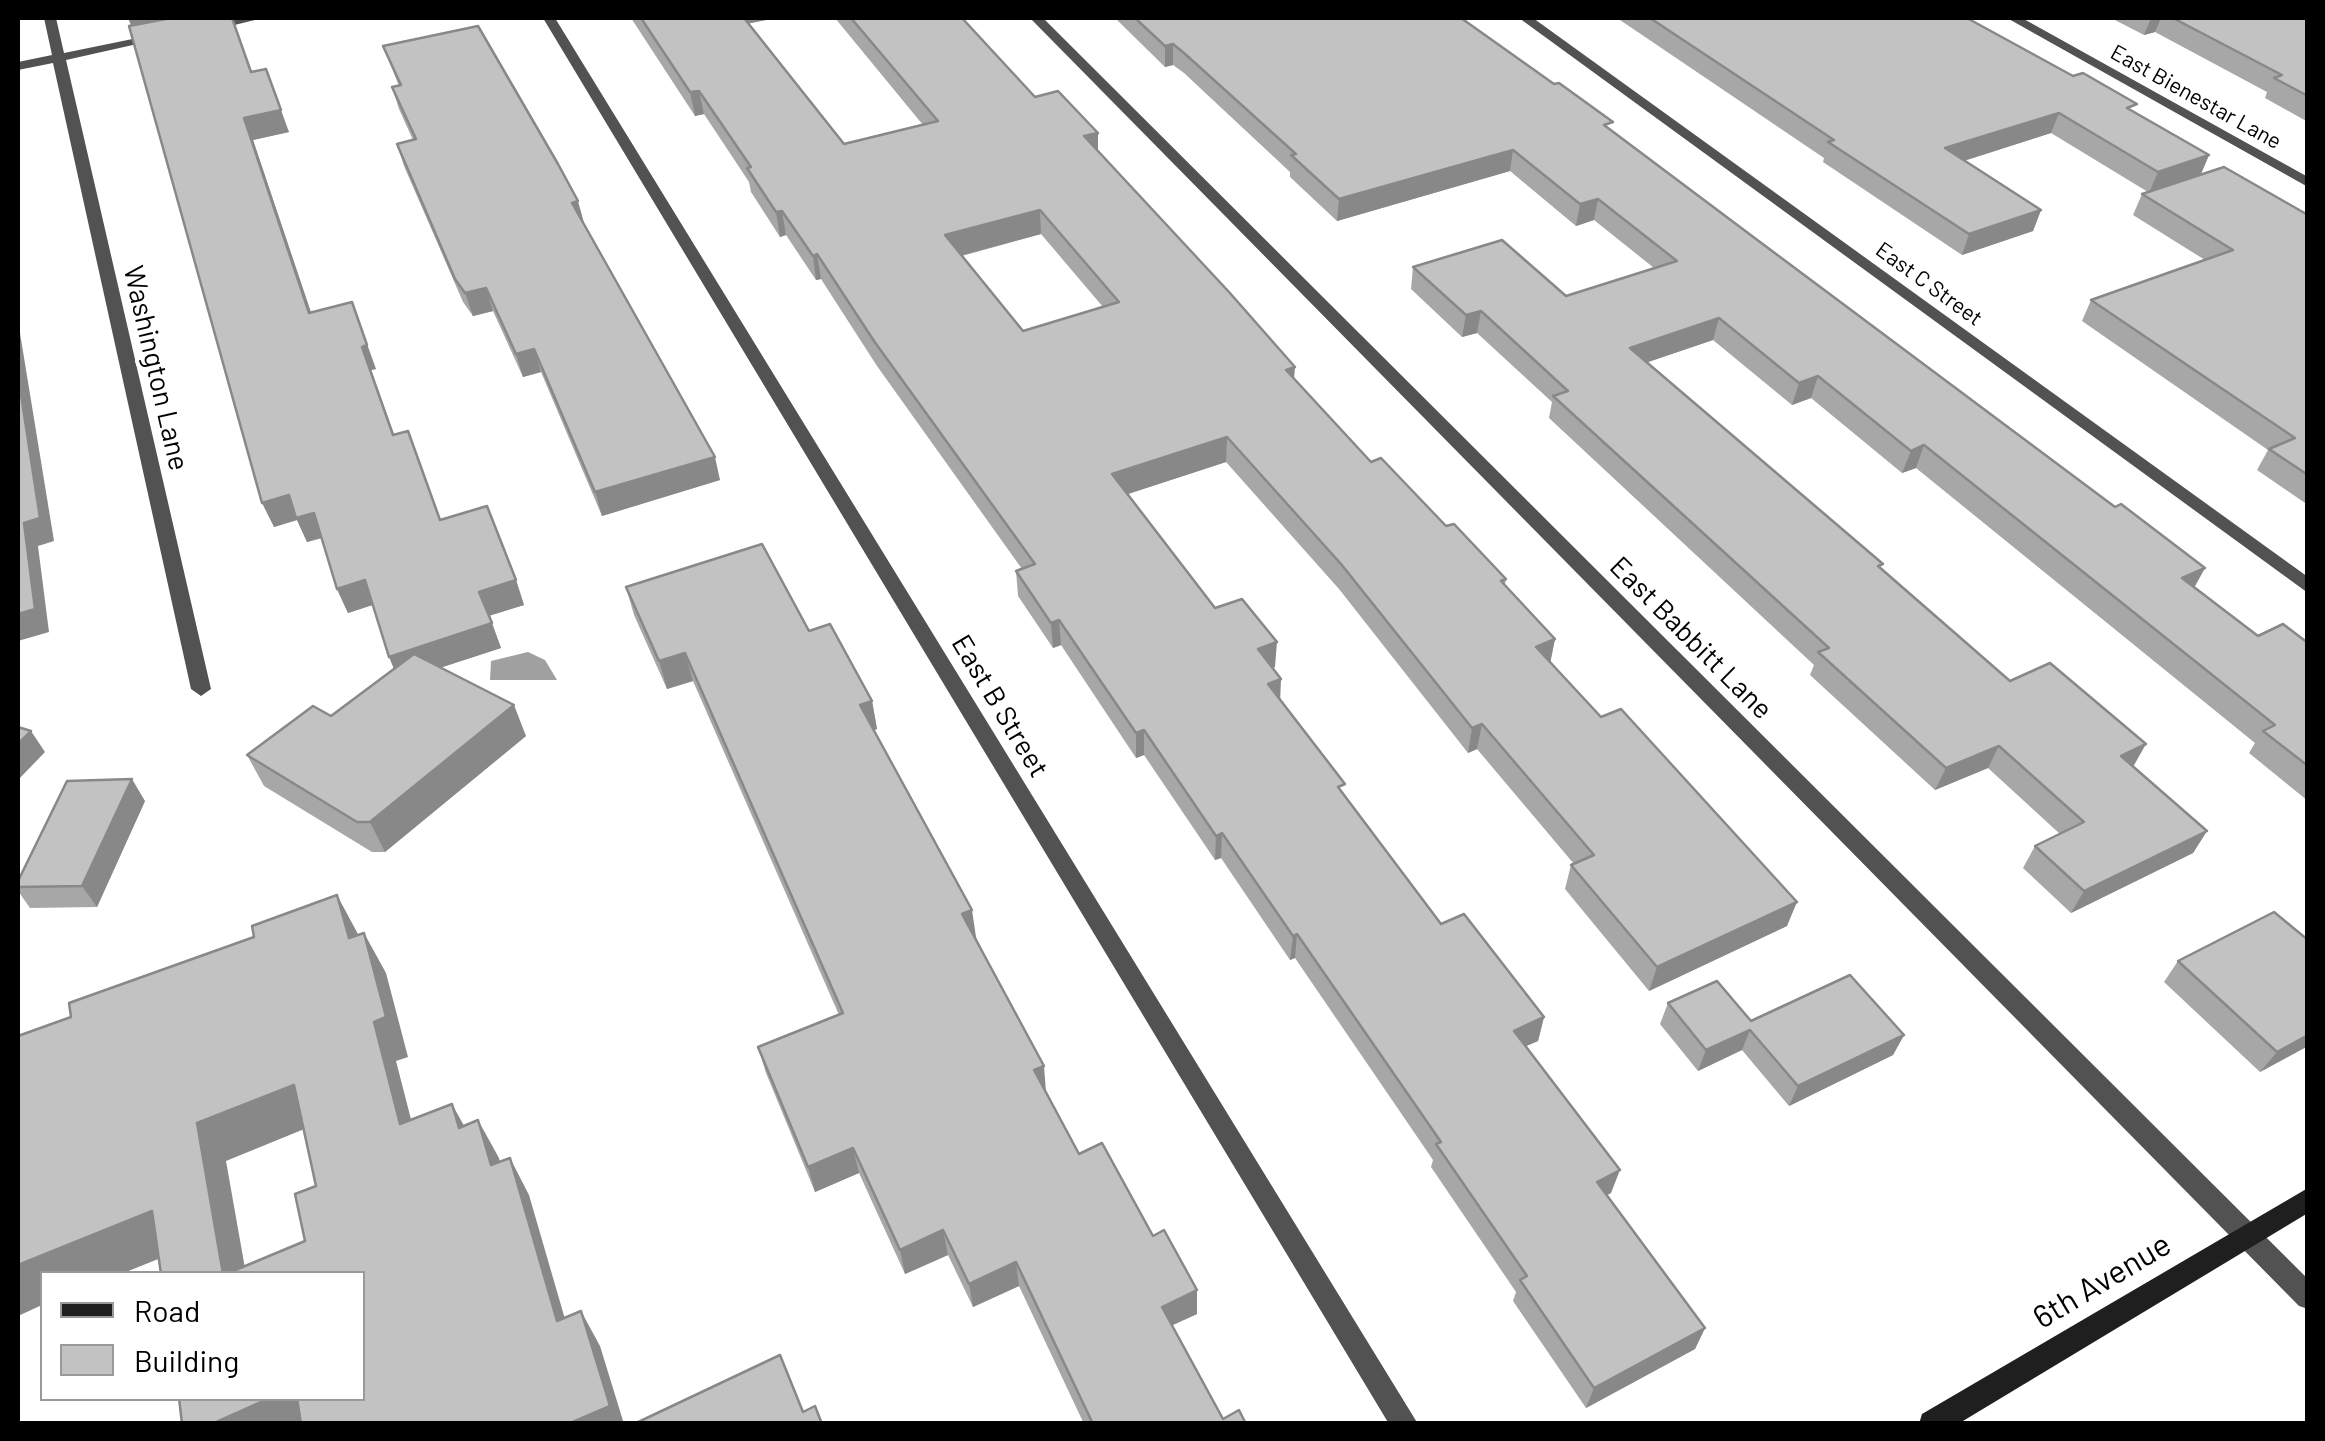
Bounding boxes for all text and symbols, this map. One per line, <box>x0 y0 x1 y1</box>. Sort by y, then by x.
street label: East Bienestar Lane <box>2106 39 2286 155</box>
street label: East C Street <box>1871 236 1987 332</box>
street label: Washington Lane <box>116 262 196 474</box>
street label: East Babbitt Lane <box>1603 550 1779 726</box>
street label: East B Street <box>944 629 1056 783</box>
street label: 6th Avenue <box>2026 1225 2178 1337</box>
legend <box>40 1271 365 1401</box>
text: Road <box>134 1292 200 1328</box>
text: Building <box>134 1342 239 1378</box>

